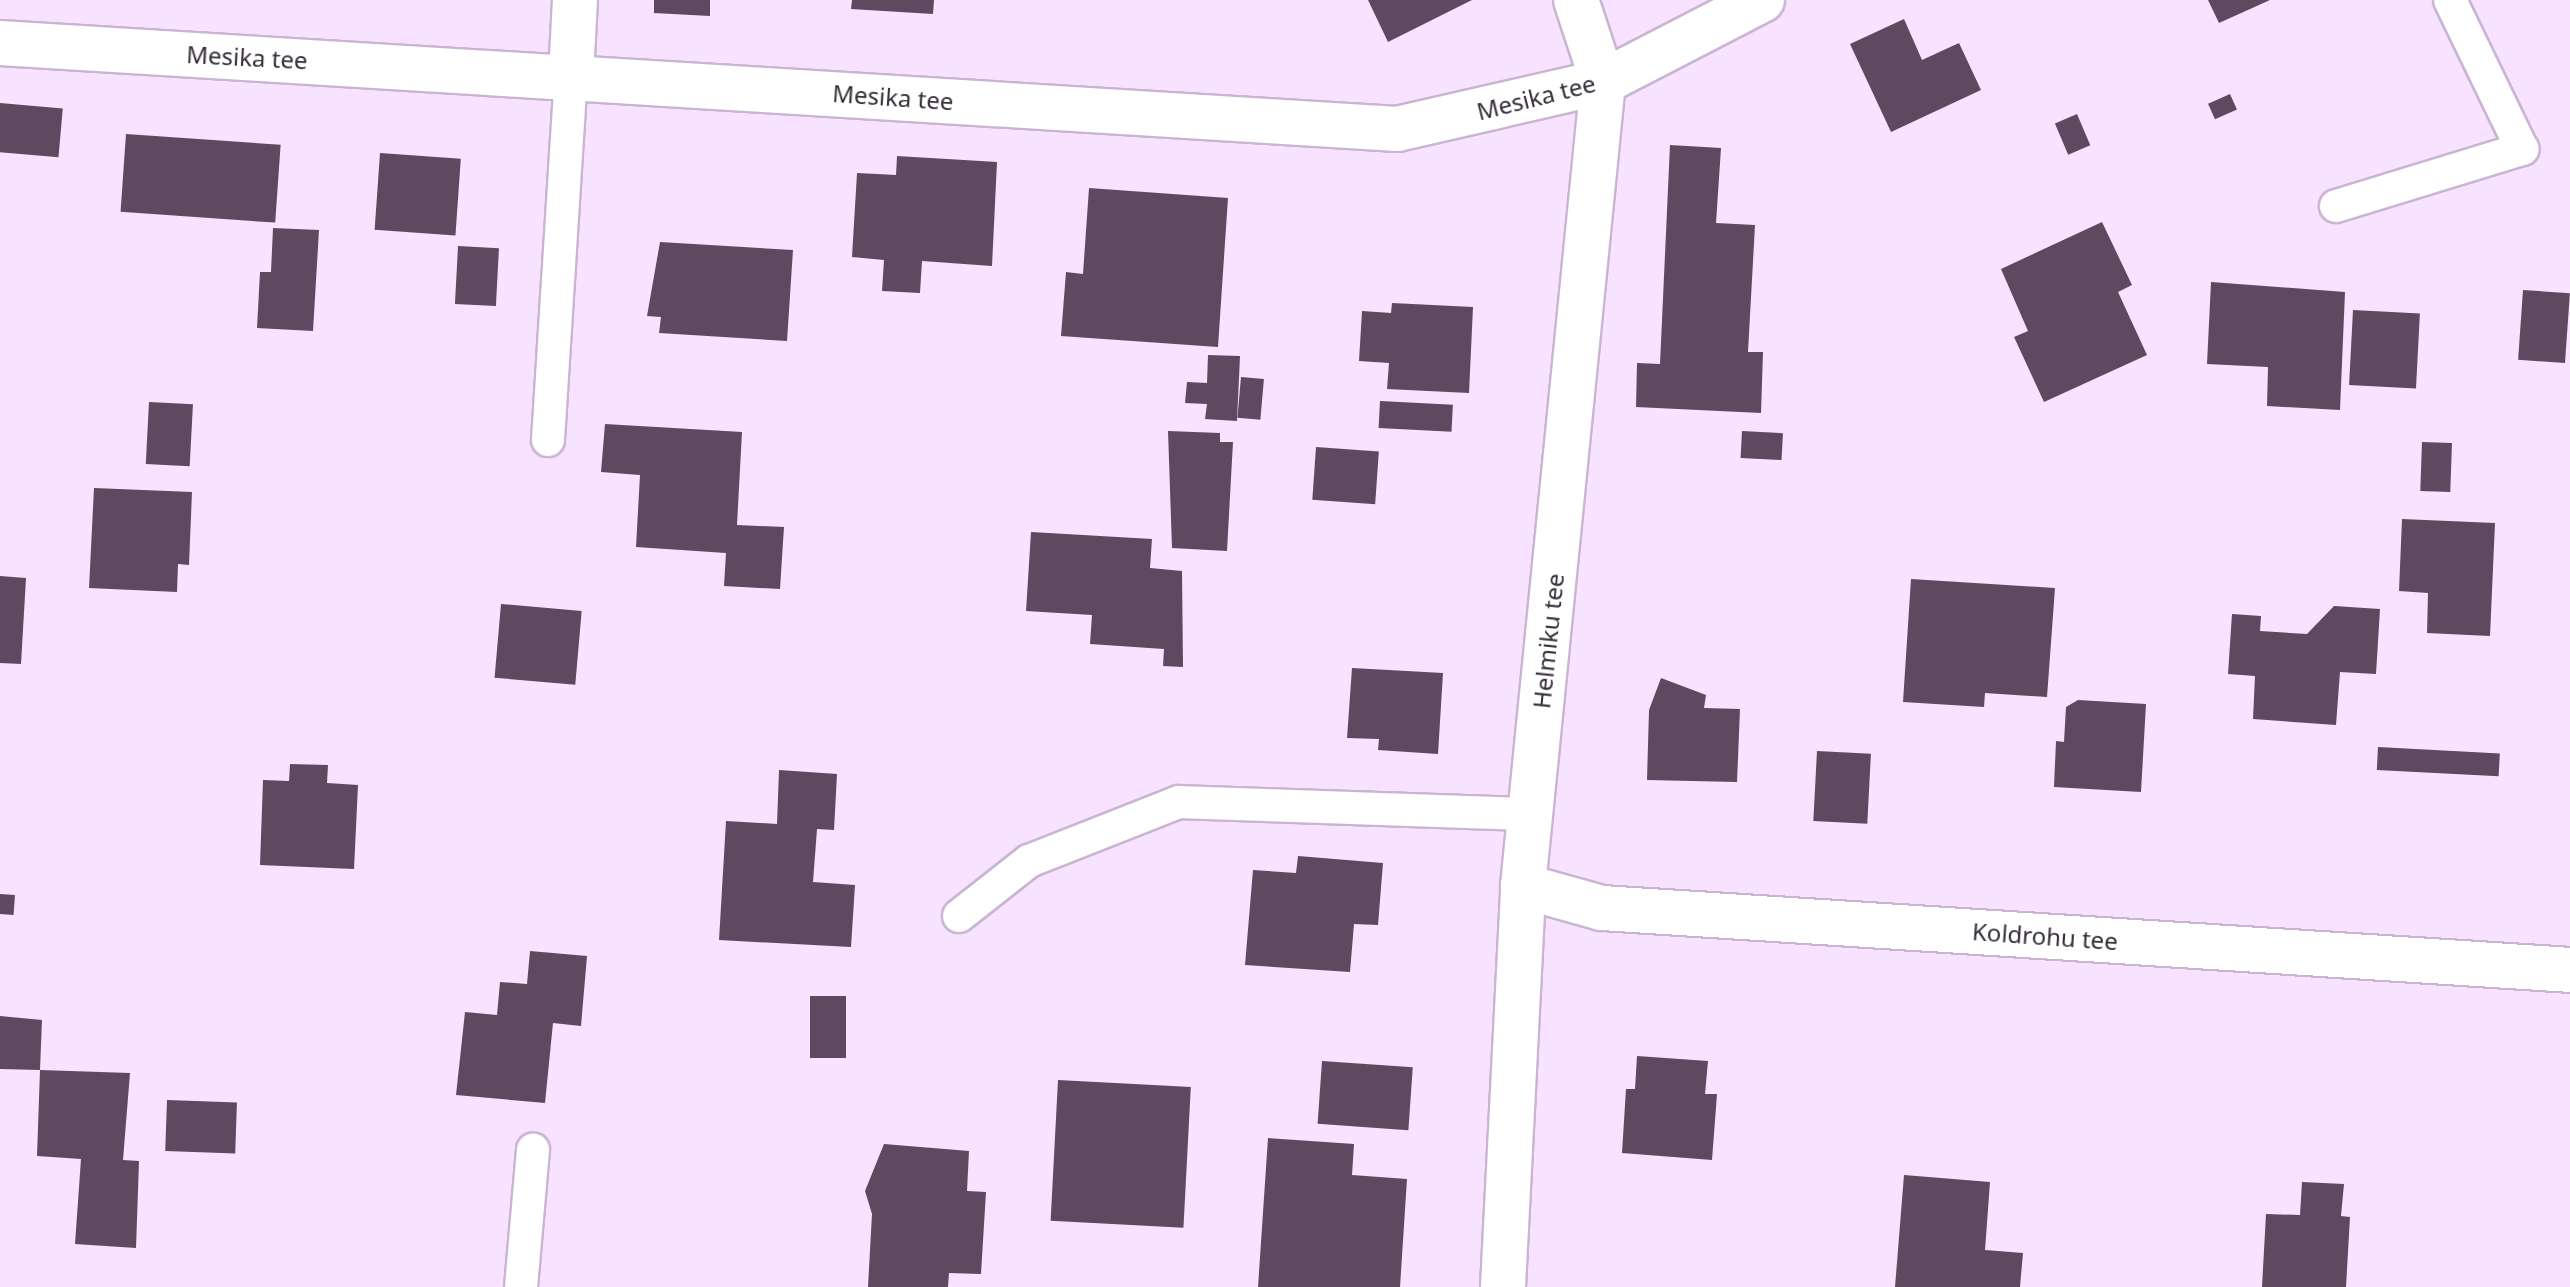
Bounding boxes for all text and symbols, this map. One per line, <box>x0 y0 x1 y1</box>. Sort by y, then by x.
street label: Mesika tee <box>186 39 308 75</box>
street label: Mesika tee <box>1474 68 1598 126</box>
street label: Mesika tee <box>832 78 954 116</box>
street label: Helmiku tee <box>1527 572 1569 710</box>
street label: Koldrohu tee <box>1971 917 2119 955</box>

